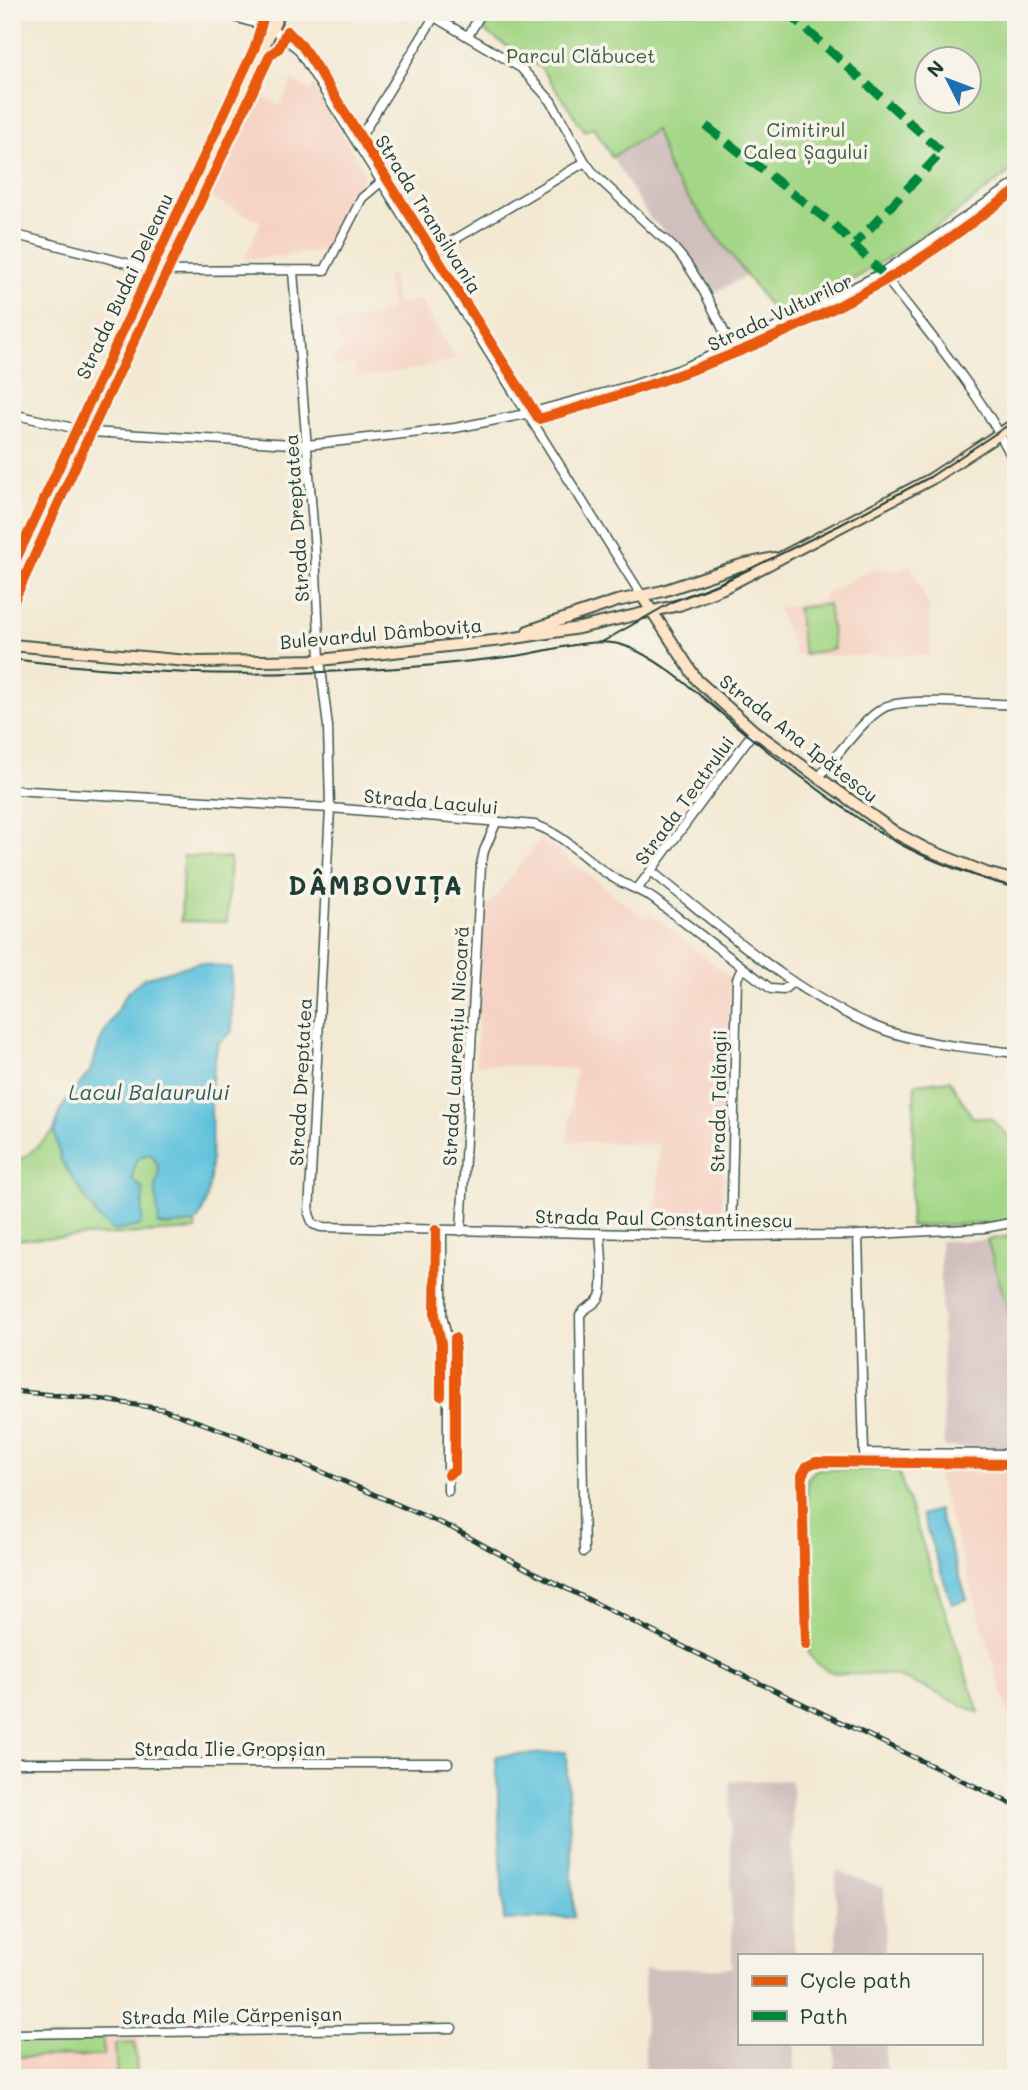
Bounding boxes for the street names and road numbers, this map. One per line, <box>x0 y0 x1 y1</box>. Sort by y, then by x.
street label: Strada Transilvania <box>370 130 488 298</box>
street label: Strada Budai Deleanu <box>70 189 178 383</box>
street label: Strada Vulturilor <box>703 267 857 357</box>
street label: Strada Dreptatea <box>278 433 314 603</box>
street label: Bulevardul Dâmbovița <box>279 612 483 655</box>
street label: Strada Ana Ipătescu <box>715 668 883 808</box>
street label: Strada Teatrului <box>629 730 739 870</box>
street label: Strada Lacului <box>363 783 499 819</box>
street label: Strada Laurențiu Nicoară <box>436 925 475 1167</box>
street label: Strada Dreptatea <box>283 997 317 1167</box>
street label: Strada Talăngii <box>704 1029 732 1173</box>
street label: Strada Paul Constantinescu <box>535 1203 793 1233</box>
street label: Strada Ilie Gropșian <box>134 1736 326 1762</box>
street label: Strada Mile Cărpenișan <box>122 2001 342 2030</box>

